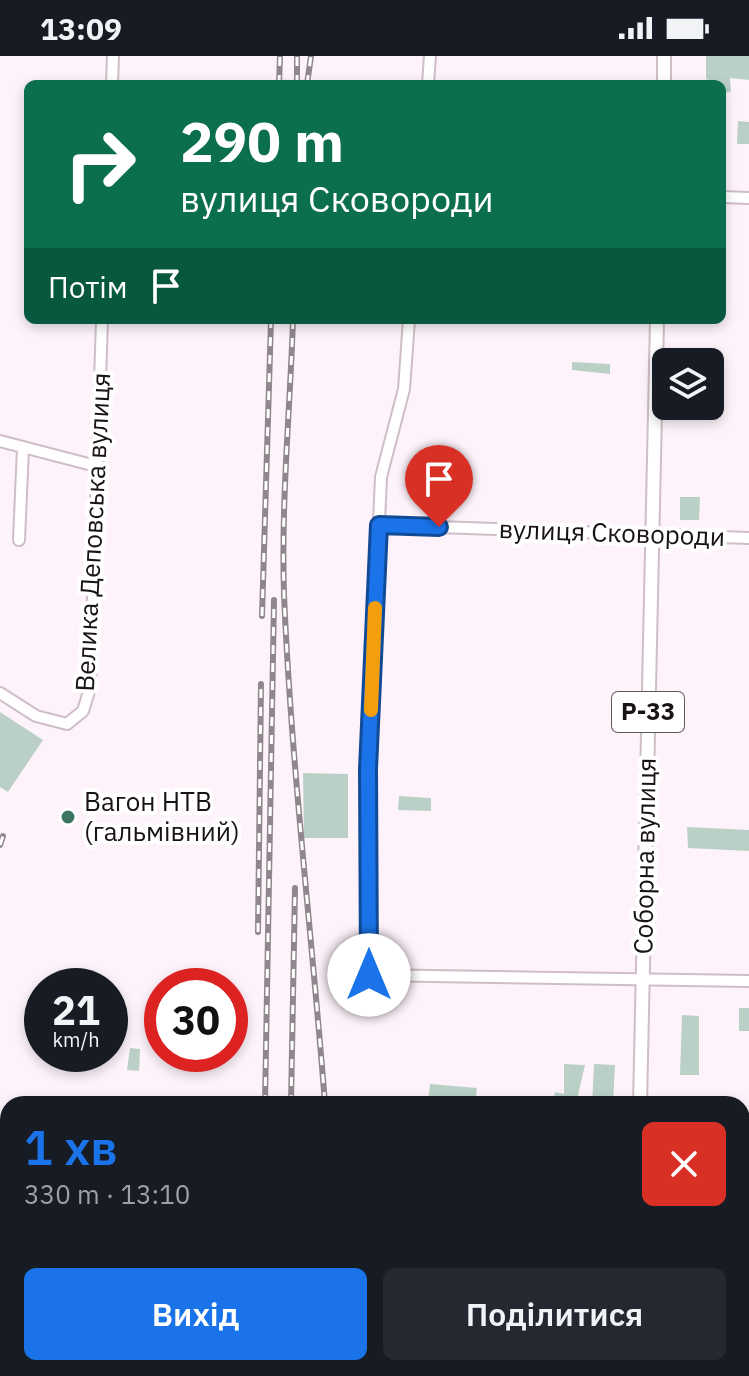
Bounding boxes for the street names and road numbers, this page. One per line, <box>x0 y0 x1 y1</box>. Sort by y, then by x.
street label: Велика Деповська вулиця <box>67 372 117 692</box>
street label: вулиця Сковороди <box>498 511 726 553</box>
road number: Р-33 <box>612 692 684 732</box>
street label: Соборна вулиця <box>625 757 663 955</box>

